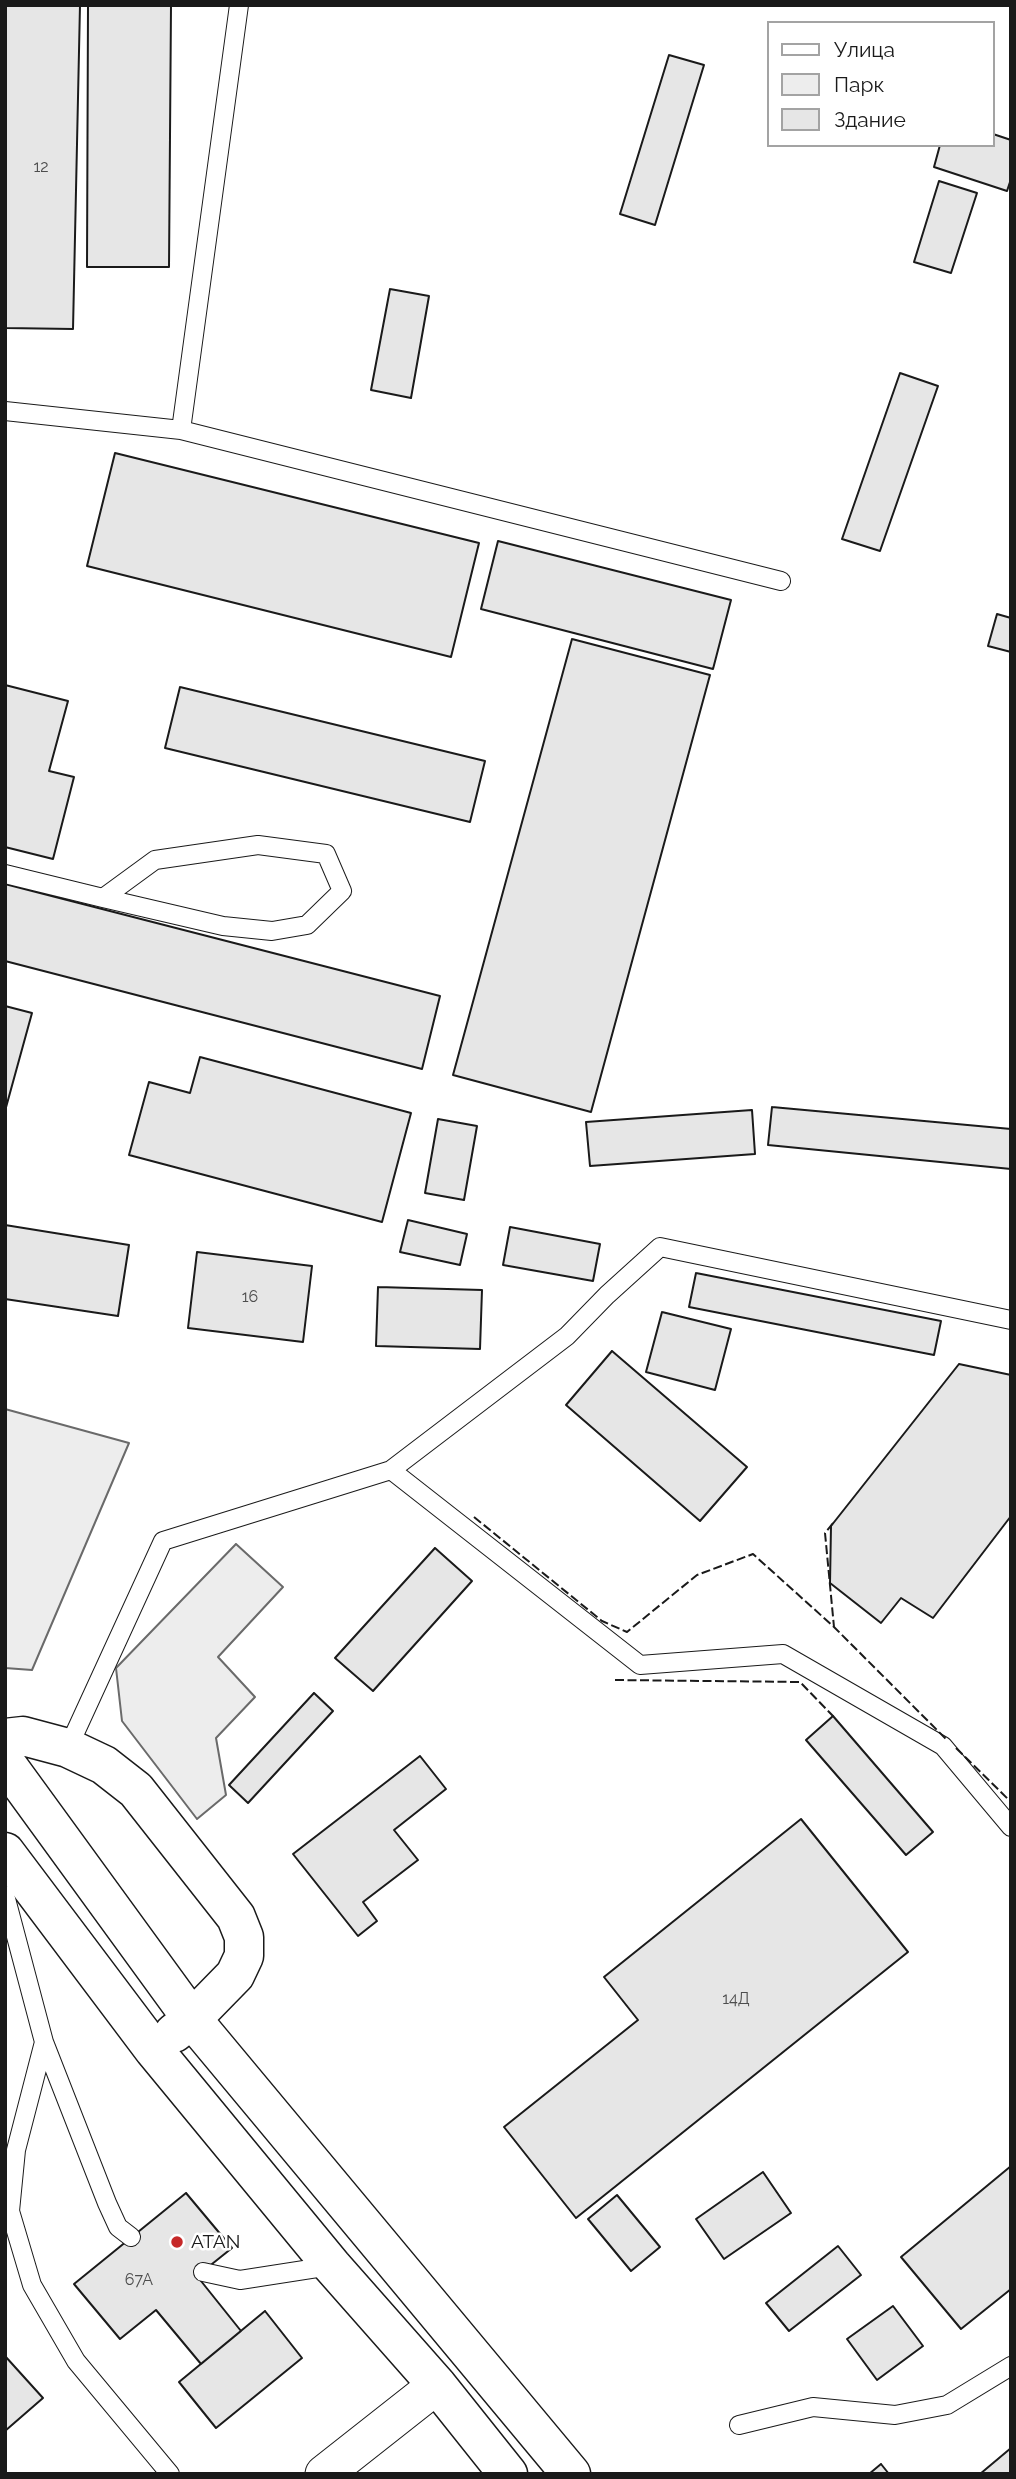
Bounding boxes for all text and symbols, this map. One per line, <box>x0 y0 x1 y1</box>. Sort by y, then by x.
legend <box>768 21 995 147</box>
text: Улица <box>834 37 895 62</box>
text: Парк <box>834 72 884 97</box>
text: Здание <box>834 107 906 132</box>
house number: 12 <box>33 157 49 177</box>
house number: 16 <box>242 1287 258 1307</box>
house number: 14Д <box>722 1989 750 2009</box>
place label: ATAN <box>191 2231 240 2253</box>
marker: ATAN <box>169 2234 185 2250</box>
house number: 67А <box>125 2270 153 2290</box>

